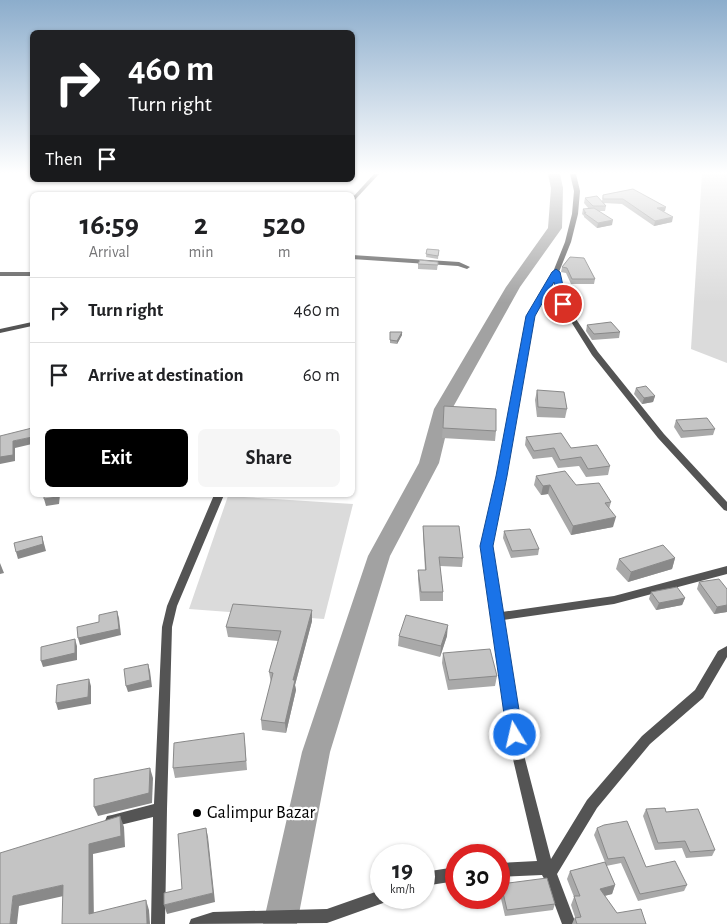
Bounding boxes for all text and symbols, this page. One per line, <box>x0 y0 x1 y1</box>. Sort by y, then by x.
icon: right <box>45 50 110 115</box>
text: 460 m <box>128 52 214 87</box>
text: Turn right <box>128 93 212 115</box>
icon: arrive <box>93 145 121 173</box>
text: Then <box>45 150 83 169</box>
text: 16:59 <box>79 210 139 240</box>
text: 2 <box>194 210 208 240</box>
text: 520 <box>263 210 306 240</box>
text: Arrival <box>89 244 130 260</box>
text: min <box>188 244 213 260</box>
text: m <box>278 244 291 260</box>
pin <box>542 283 584 325</box>
icon: arrive <box>549 290 577 318</box>
icon: right <box>45 296 73 324</box>
text: Turn right <box>88 301 163 320</box>
text: 460 m <box>294 301 340 320</box>
icon: arrive <box>45 361 73 389</box>
text: Arrive at destination <box>88 366 244 385</box>
text: 60 m <box>303 366 340 385</box>
button: Exit <box>45 429 188 487</box>
button: Share <box>198 429 340 487</box>
position arrow <box>488 708 540 760</box>
place label: Galimpur Bazar <box>207 804 316 822</box>
marker: Galimpur Bazar <box>191 807 203 819</box>
speed limit sign: 30 <box>445 844 510 909</box>
text: 19 <box>392 858 413 883</box>
text: km/h <box>390 883 415 895</box>

